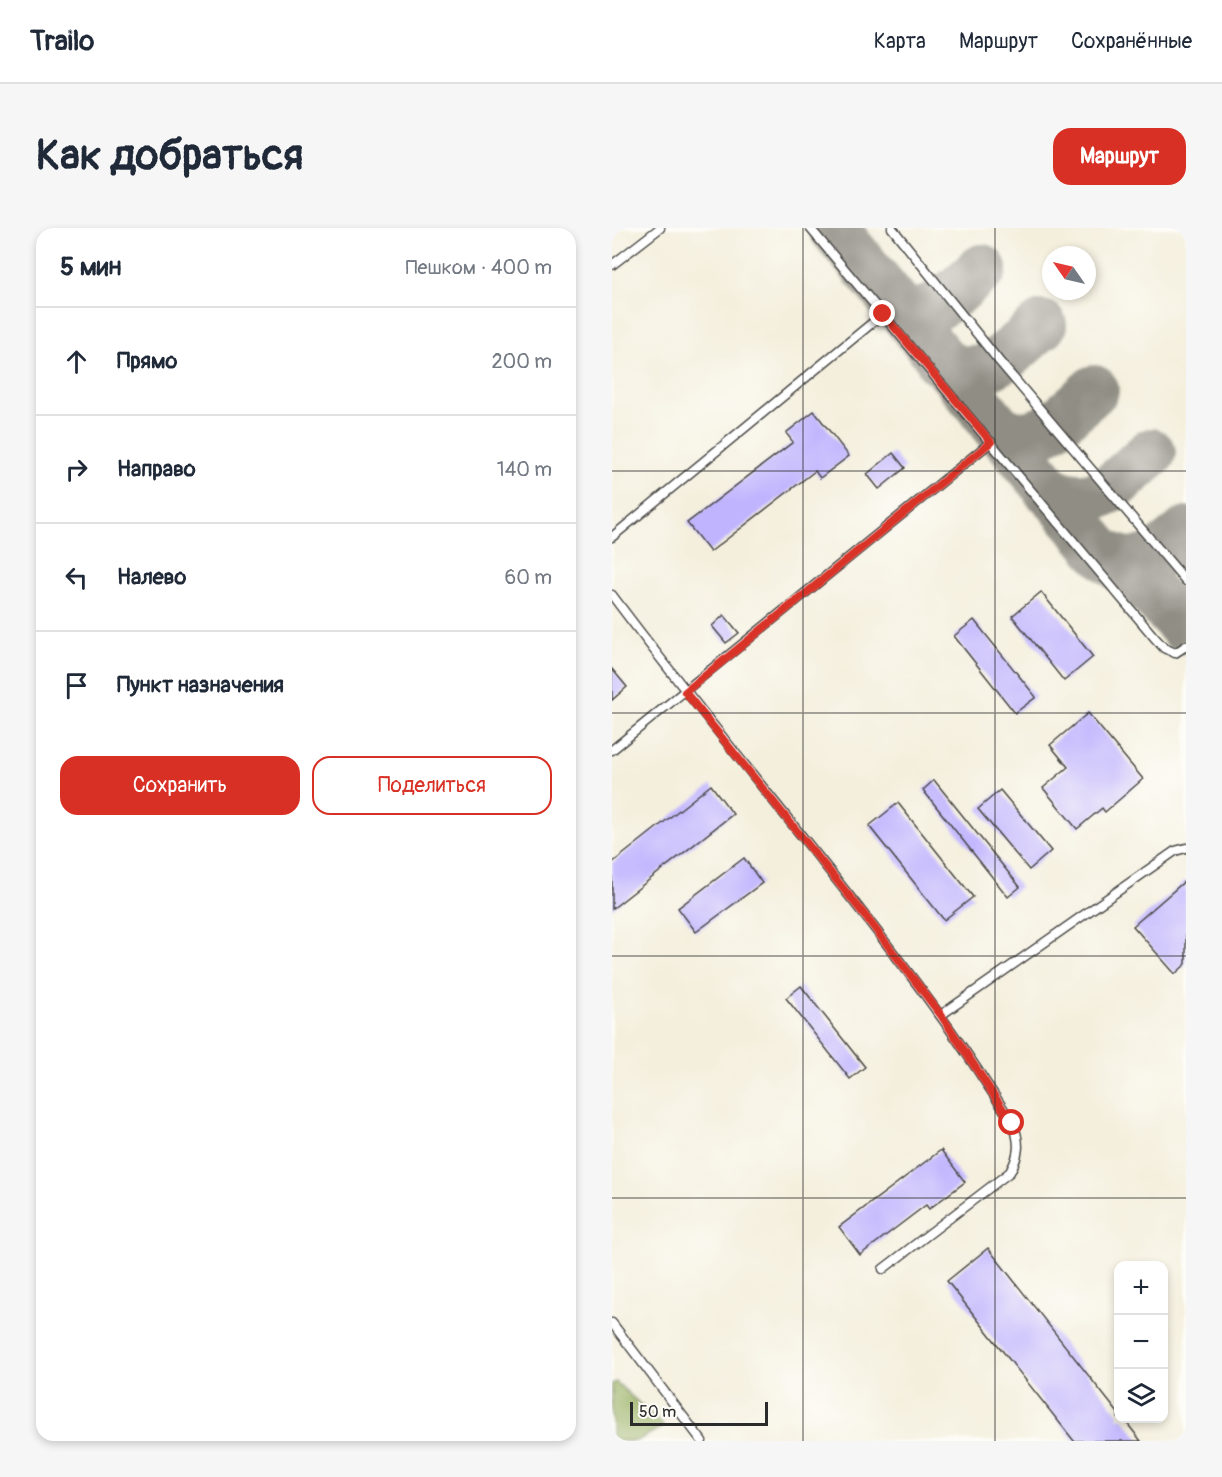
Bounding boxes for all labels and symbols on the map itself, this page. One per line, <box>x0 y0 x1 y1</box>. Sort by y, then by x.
north arrow <box>1042 246 1096 300</box>
route end <box>869 300 895 326</box>
route start <box>998 1109 1024 1135</box>
scale bar <box>630 1399 768 1426</box>

